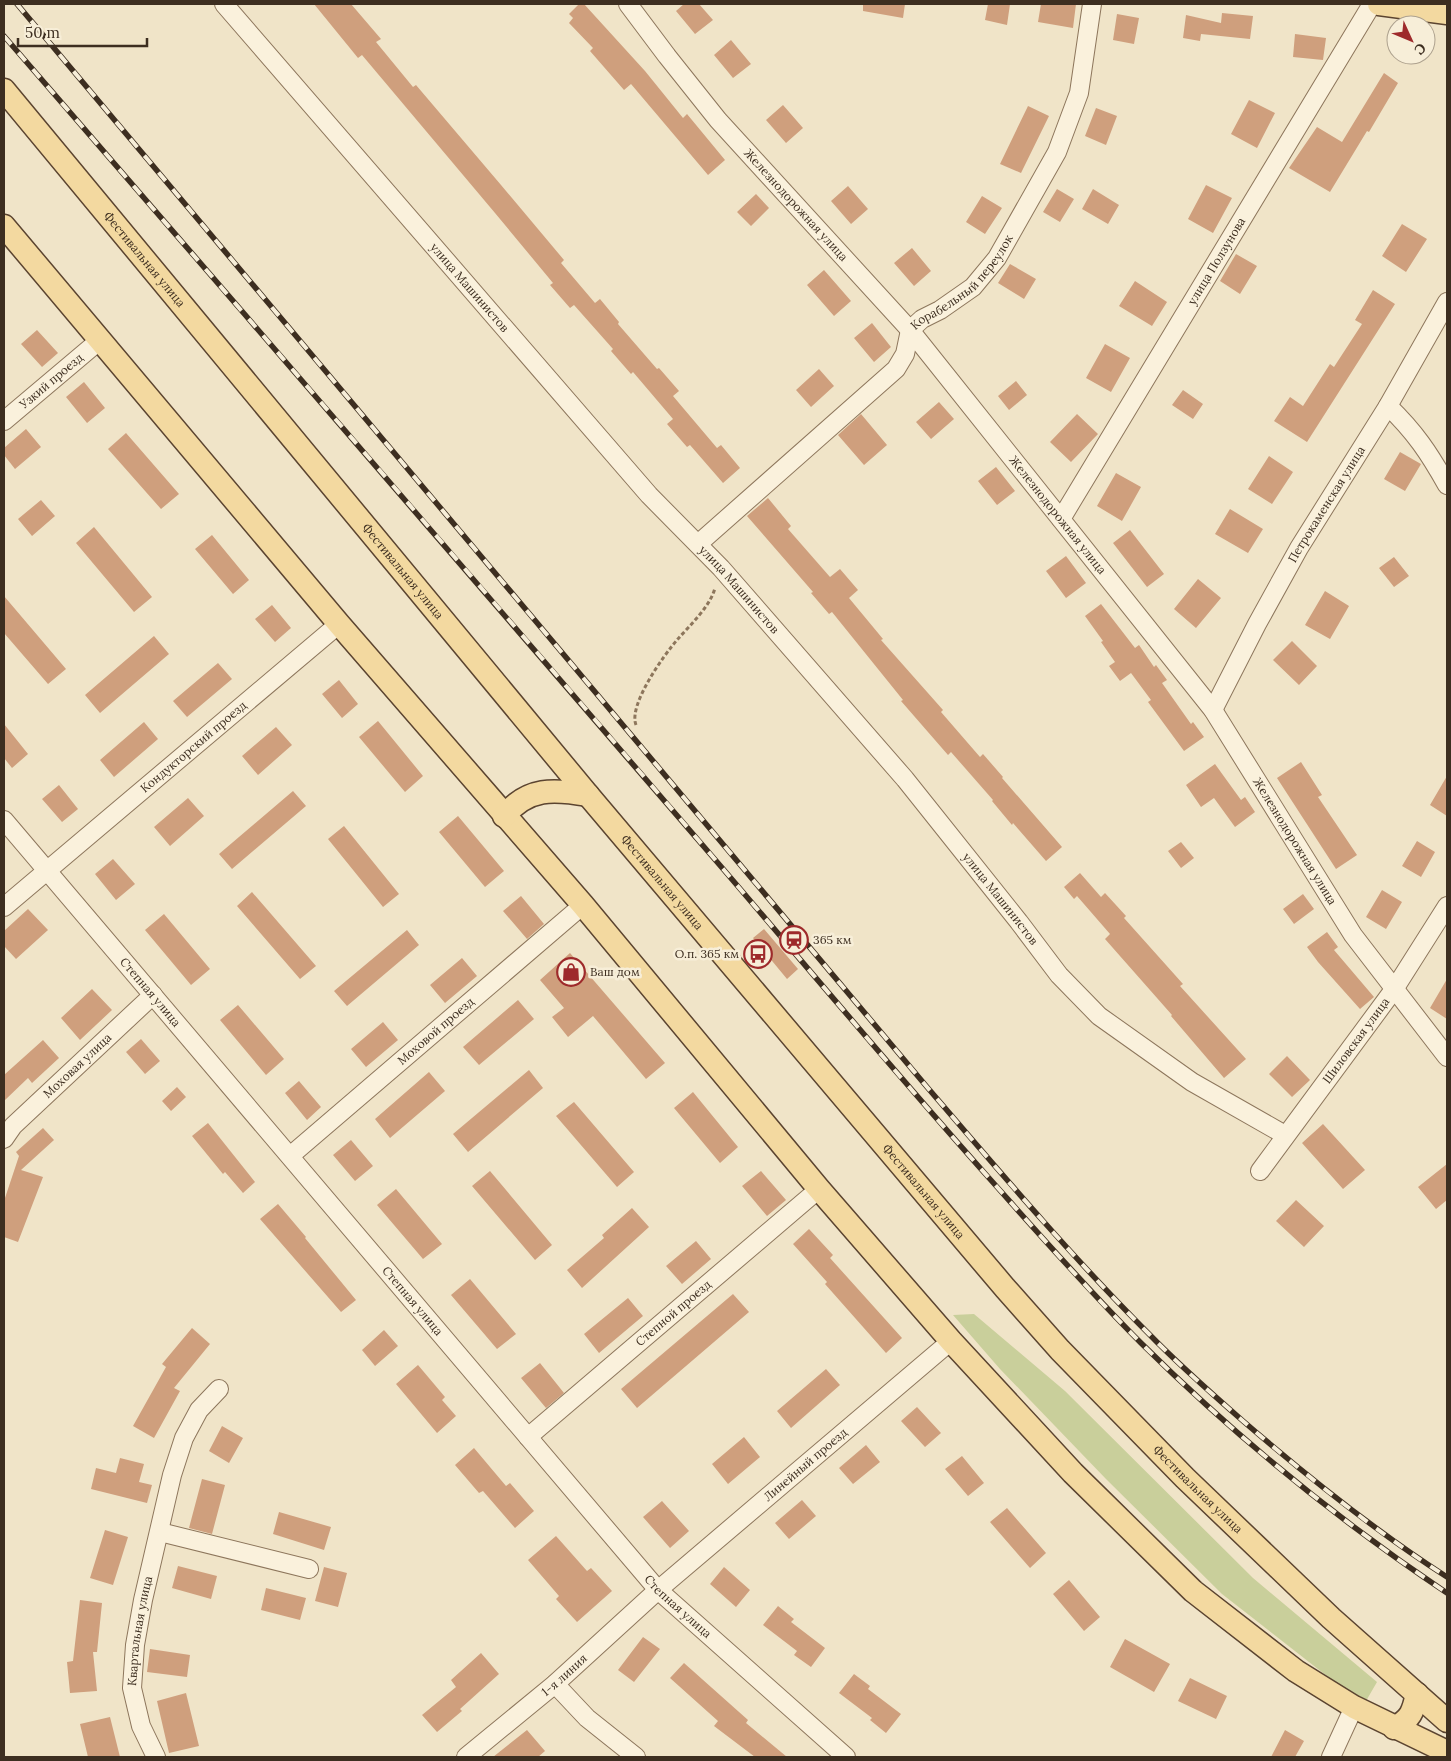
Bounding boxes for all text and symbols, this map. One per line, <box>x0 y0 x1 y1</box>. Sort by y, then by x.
scale bar <box>18 15 146 47</box>
north arrow <box>1386 15 1436 65</box>
text: 50 m <box>25 23 60 42</box>
text: С <box>1410 39 1430 59</box>
street label: Железнодорожная улица <box>741 145 851 264</box>
street label: Фестивальная улица <box>101 208 189 310</box>
street label: улица Ползунова <box>1184 215 1248 308</box>
street label: Корабельный переулок <box>907 231 1016 333</box>
street label: улица Машинистов <box>427 240 512 335</box>
street label: Узкий проезд <box>16 350 86 412</box>
street label: Петрокаменская улица <box>1284 443 1368 565</box>
street label: Железнодорожная улица <box>1006 453 1110 577</box>
street label: Фестивальная улица <box>359 520 447 622</box>
street label: улица Машинистов <box>696 542 783 636</box>
street label: Кондукторский проезд <box>137 697 249 796</box>
street label: Железнодорожная улица <box>1250 775 1340 907</box>
street label: Фестивальная улица <box>618 832 707 933</box>
street label: улица Машинистов <box>960 850 1042 948</box>
station icon: 365 км <box>779 925 809 955</box>
place label: 365 км <box>813 932 852 947</box>
bus stop icon: О.п. 365 км <box>743 939 773 969</box>
place label: О.п. 365 км <box>675 946 739 961</box>
street label: Степная улица <box>117 954 184 1030</box>
shop icon: Ваш дом <box>556 957 586 987</box>
place label: Ваш дом <box>590 964 640 979</box>
street label: Моховой проезд <box>394 994 477 1068</box>
street label: Шиловская улица <box>1319 994 1392 1086</box>
street label: Моховая улица <box>40 1030 114 1101</box>
street label: Фестивальная улица <box>880 1141 968 1242</box>
street label: Степная улица <box>379 1263 446 1338</box>
street label: Степной проезд <box>632 1276 714 1349</box>
street label: Линейный проезд <box>760 1425 850 1504</box>
street label: Фестивальная улица <box>1150 1442 1246 1536</box>
street label: Степная улица <box>641 1572 715 1641</box>
street label: Квартальная улица <box>124 1575 155 1687</box>
street label: 1-я линия <box>538 1651 590 1699</box>

